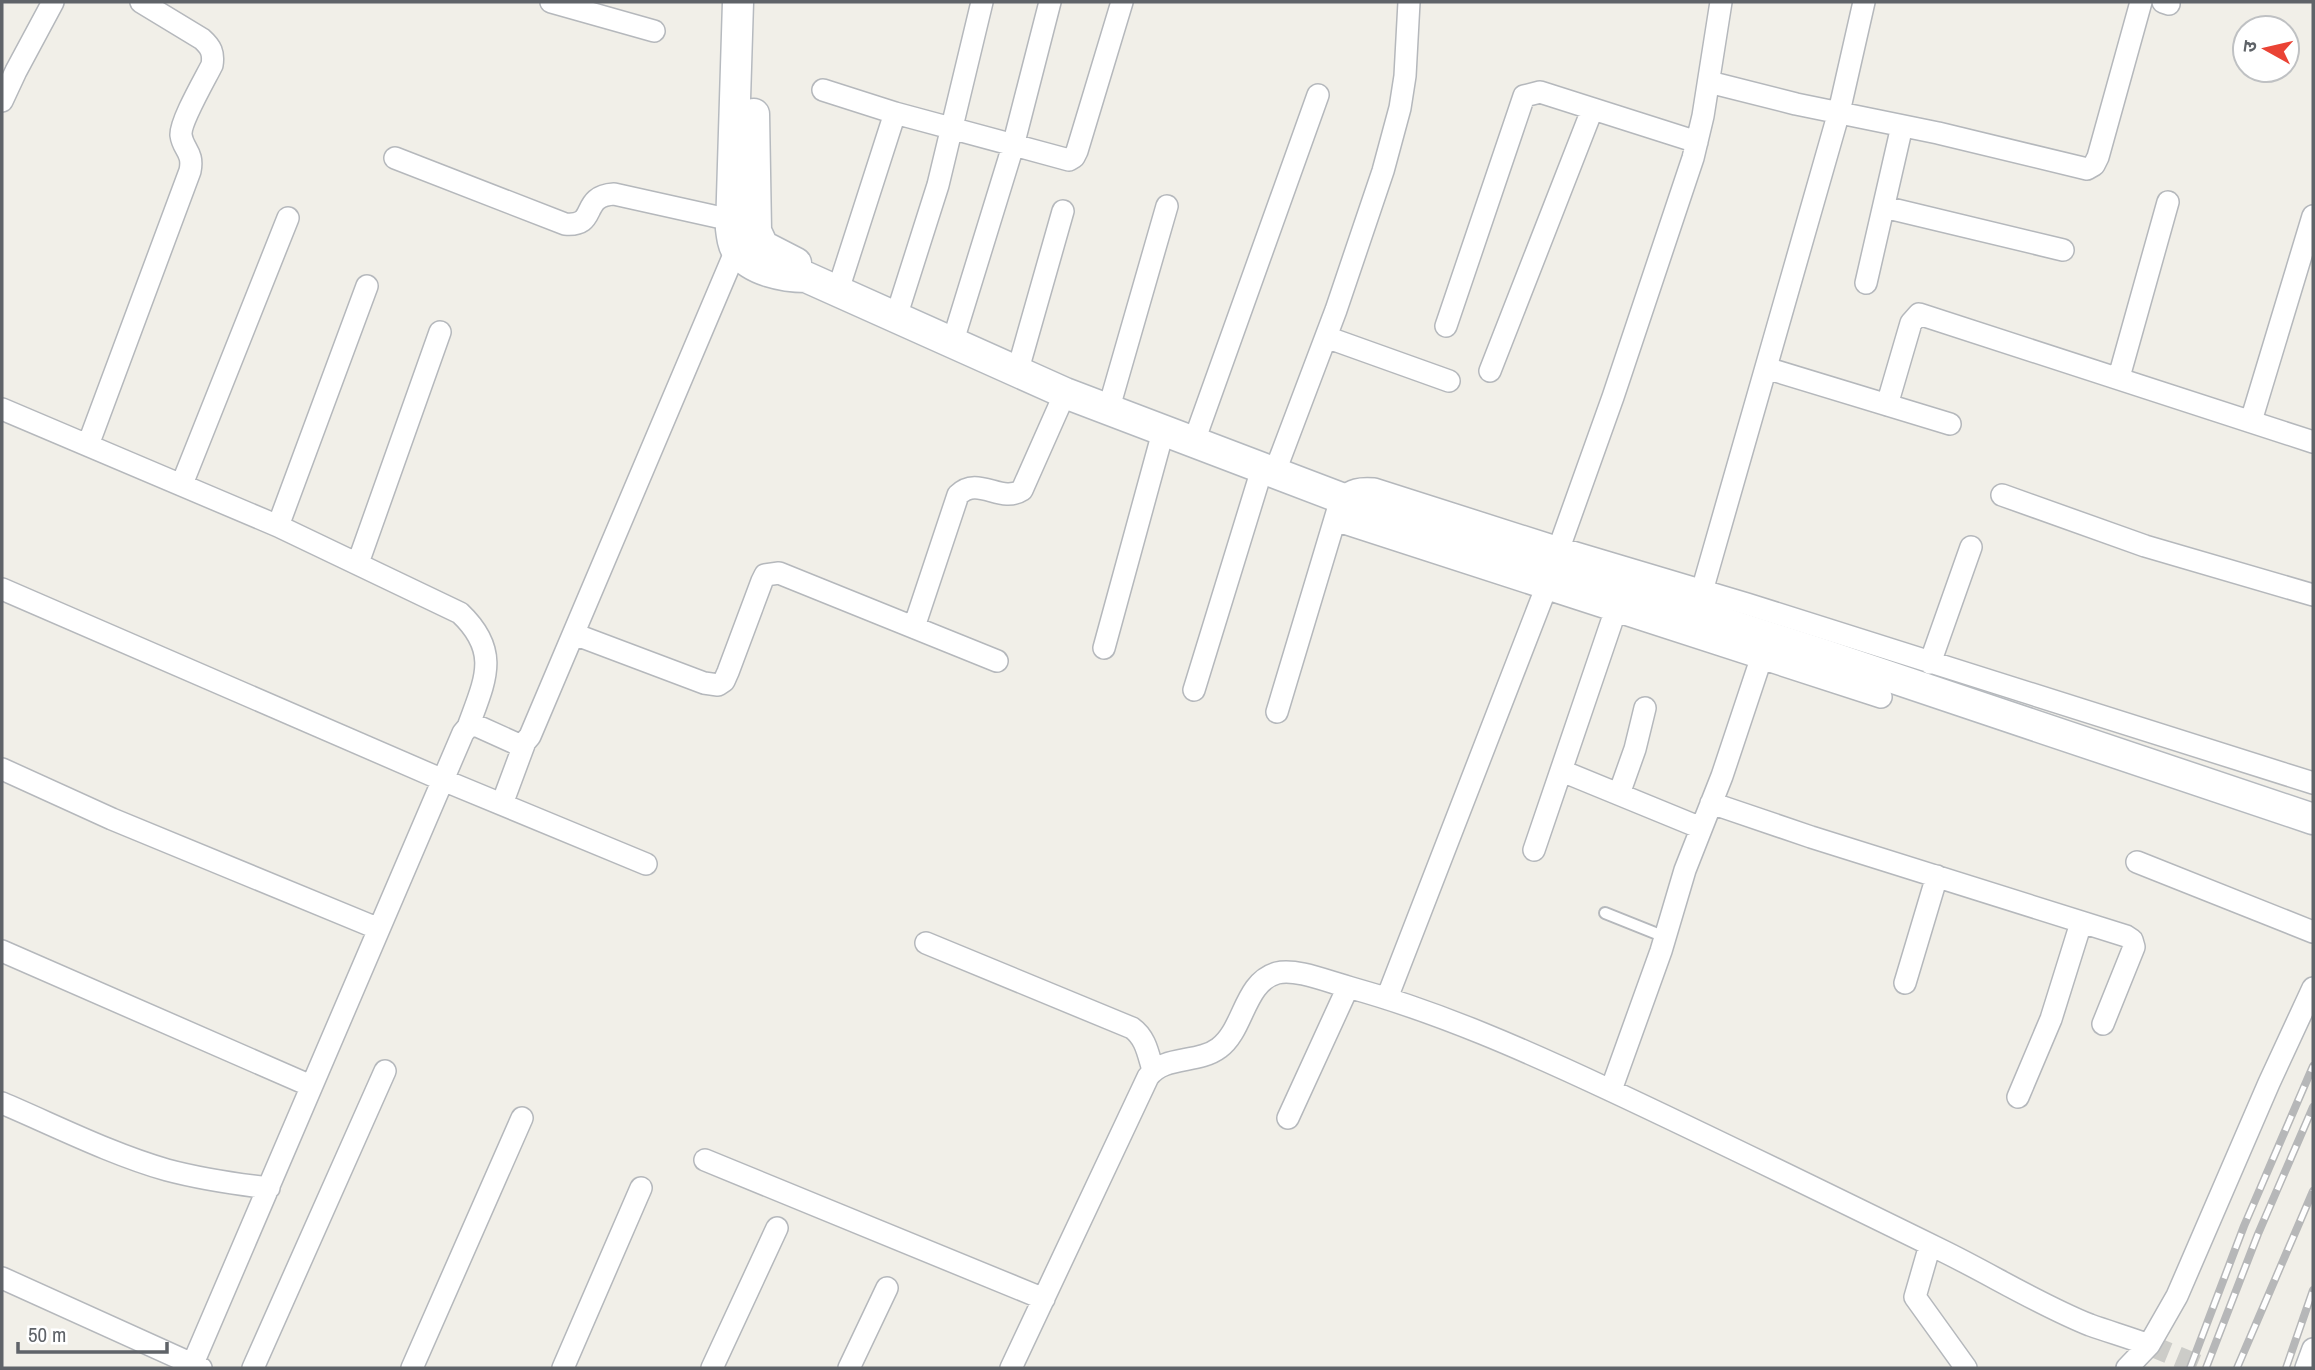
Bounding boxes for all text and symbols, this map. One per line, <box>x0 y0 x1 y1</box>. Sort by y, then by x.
north arrow <box>2231 14 2301 84</box>
text: उ <box>2236 38 2263 54</box>
scale bar <box>18 1310 166 1354</box>
text: 50 m <box>28 1320 66 1349</box>

